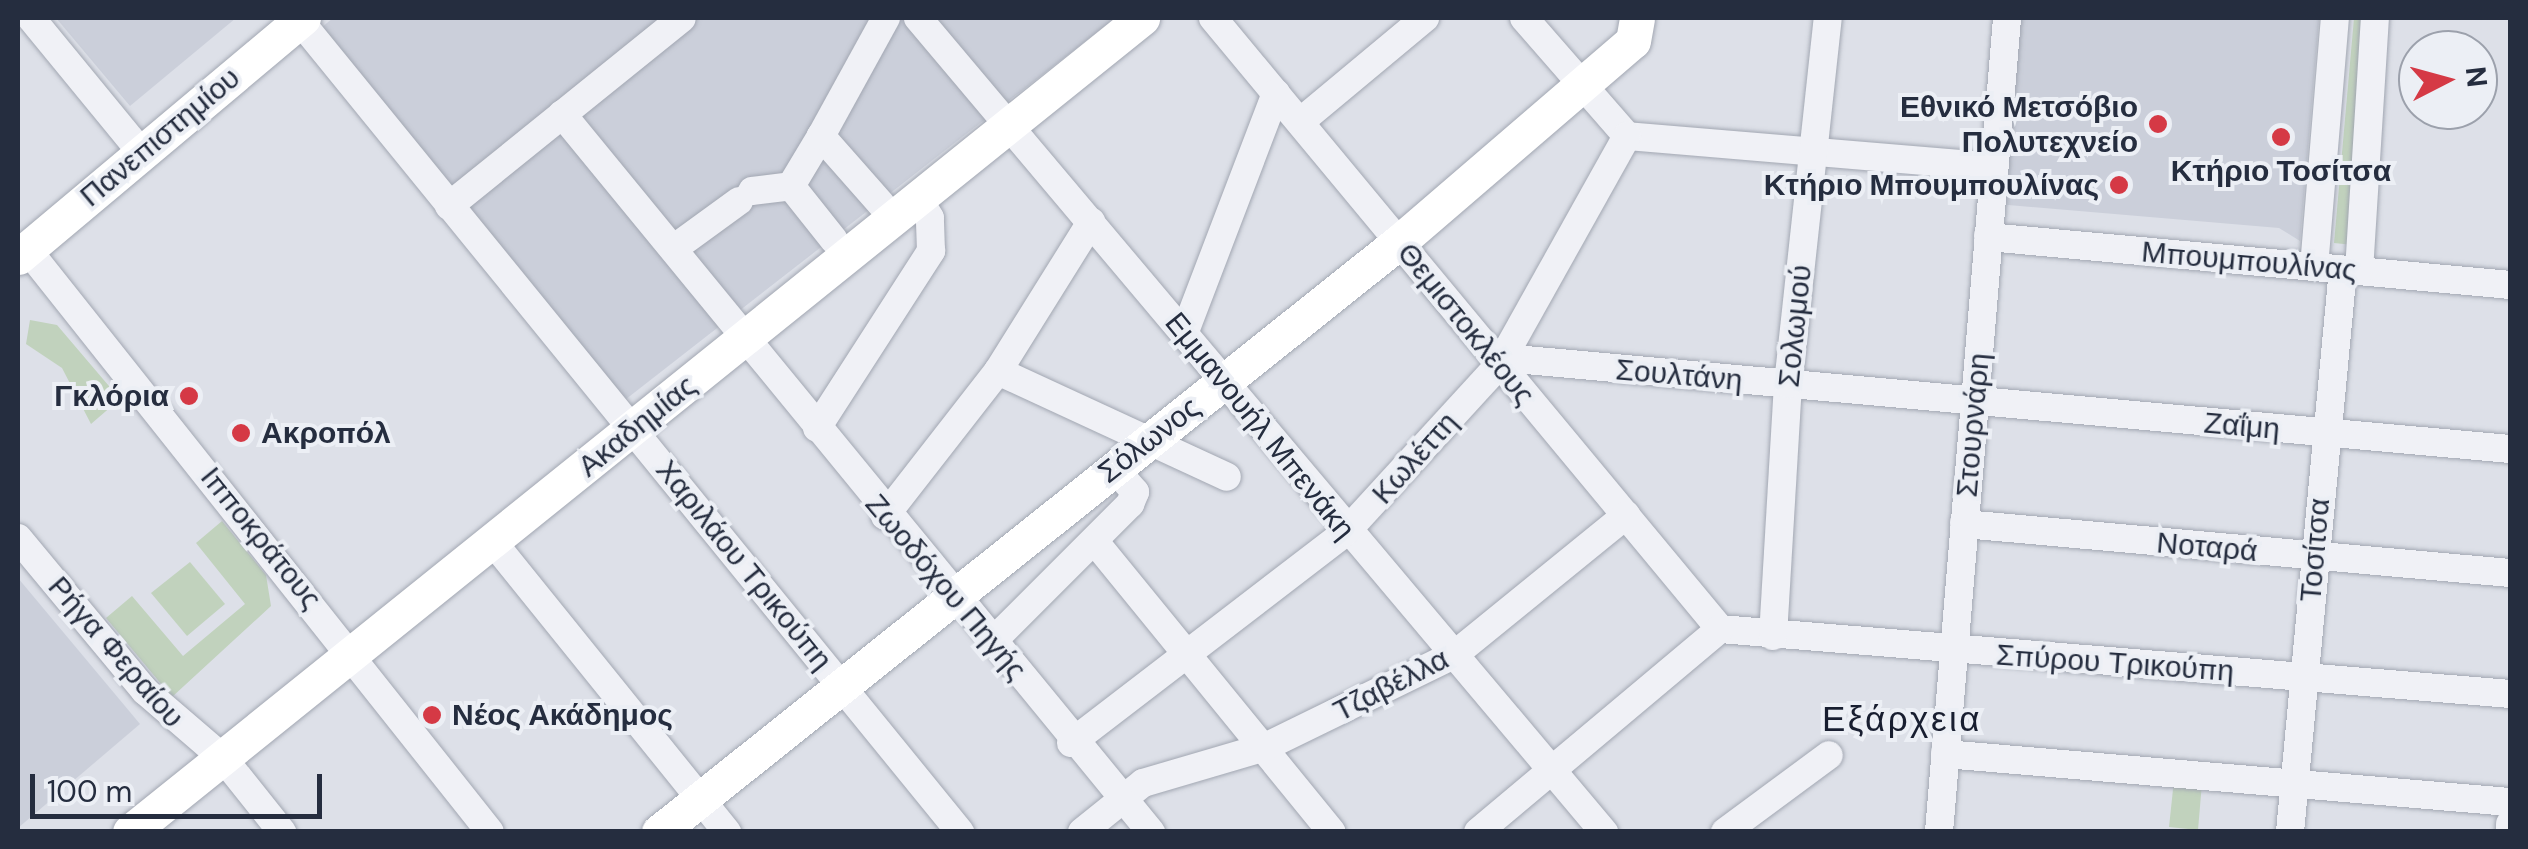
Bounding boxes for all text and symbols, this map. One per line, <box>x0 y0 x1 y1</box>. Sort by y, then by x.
north arrow <box>2398 30 2498 130</box>
street label: Πανεπιστημίου <box>73 60 247 214</box>
text: N <box>2457 65 2496 89</box>
place label: Εθνικό Μετσόβιο Πολυτεχνείο <box>1900 89 2138 160</box>
marker: Εθνικό Μετσόβιο Πολυτεχνείο <box>2147 113 2169 135</box>
marker: Κτήριο Τοσίτσα <box>2270 126 2292 148</box>
place label: Κτήριο Τοσίτσα <box>2171 153 2391 189</box>
place label: Κτήριο Μπουμπουλίνας <box>1764 167 2099 203</box>
marker: Κτήριο Μπουμπουλίνας <box>2108 174 2130 196</box>
street label: Μπουμπουλίνας <box>2140 234 2358 288</box>
street label: Θεμιστοκλέους <box>1390 236 1542 412</box>
street label: Σολωμού <box>1771 263 1819 389</box>
street label: Εμμανουήλ Μπενάκη <box>1157 305 1363 547</box>
street label: Στουρνάρη <box>1949 351 1997 499</box>
street label: Σουλτάνη <box>1614 352 1744 398</box>
street label: Ακαδημίας <box>571 368 703 484</box>
place label: Γκλόρια <box>54 378 169 414</box>
marker: Γκλόρια <box>178 385 200 407</box>
street label: Σόλωνος <box>1091 389 1207 491</box>
street label: Κωλέττη <box>1364 405 1466 511</box>
street label: Ζαΐμη <box>2202 405 2282 447</box>
place label: Ακροπόλ <box>261 415 391 451</box>
marker: Ακροπόλ <box>230 422 252 444</box>
street label: Χαριλάου Τρικούπη <box>648 453 840 677</box>
street label: Ιπποκράτους <box>193 460 329 616</box>
street label: Ζωοδόχου Πηγής <box>858 487 1034 687</box>
street label: Τοσίτσα <box>2293 497 2337 603</box>
street label: Νοταρά <box>2155 525 2259 569</box>
street label: Ρήγα Φεραίου <box>41 569 191 735</box>
street label: Σπύρου Τρικούπη <box>1995 637 2235 689</box>
street label: Τζαβέλλα <box>1327 641 1455 729</box>
place label: Νέος Ακάδημος <box>452 697 673 733</box>
district label: Εξάρχεια <box>1822 698 1982 740</box>
marker: Νέος Ακάδημος <box>421 704 443 726</box>
scale bar <box>35 754 328 816</box>
text: 100 m <box>47 772 132 811</box>

